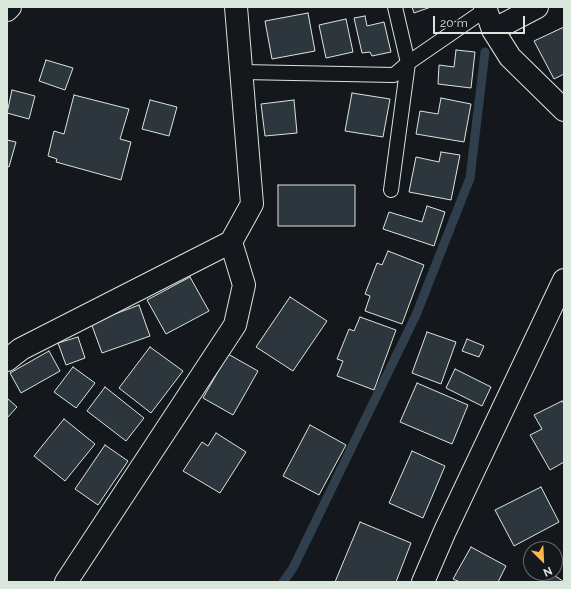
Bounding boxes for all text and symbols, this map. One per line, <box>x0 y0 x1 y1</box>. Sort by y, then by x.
scale bar <box>435 8 527 34</box>
text: 20 m <box>440 16 468 30</box>
north arrow <box>523 541 563 581</box>
text: N <box>541 564 554 579</box>

